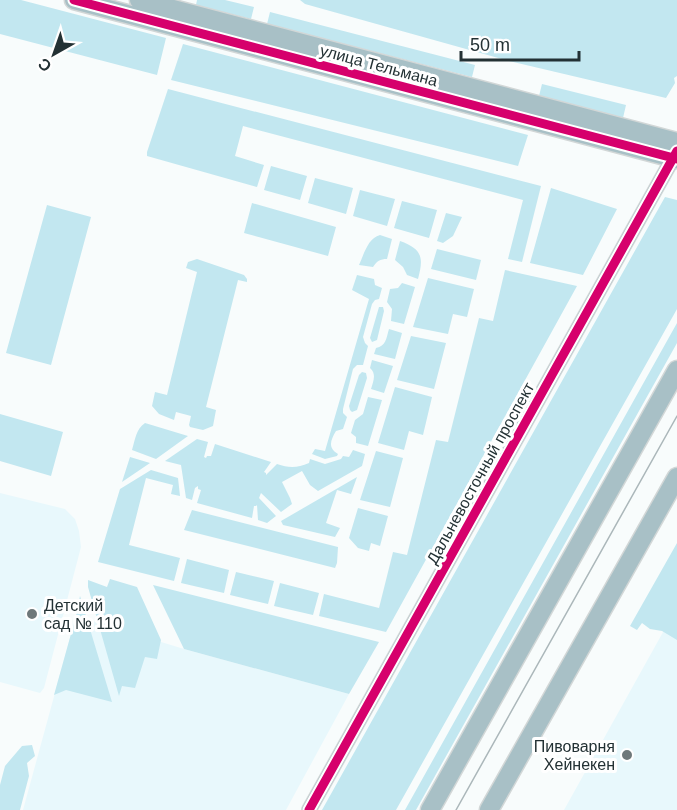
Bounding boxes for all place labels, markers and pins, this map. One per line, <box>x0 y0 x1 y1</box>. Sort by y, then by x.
place label: Детский сад № 110 <box>44 597 122 632</box>
marker: Детский сад № 110 <box>25 607 39 621</box>
place label: Пивоварня Хейнекен <box>534 738 615 773</box>
marker: Пивоварня Хейнекен <box>620 748 634 762</box>

